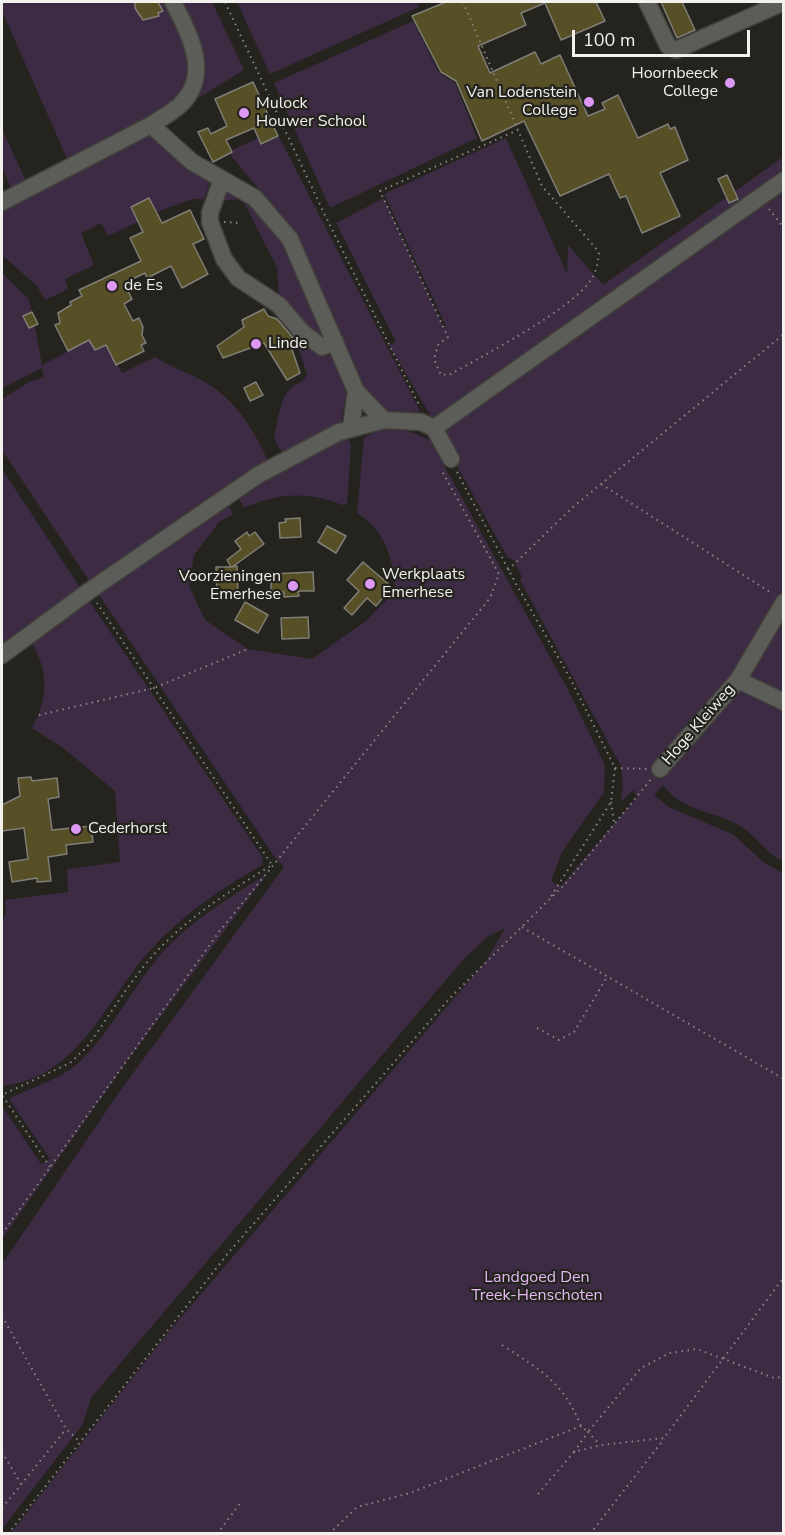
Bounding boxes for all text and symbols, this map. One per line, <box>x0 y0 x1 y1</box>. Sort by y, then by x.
scale bar <box>575 18 754 56</box>
text: 100 m <box>583 28 635 52</box>
place label: Hoornbeeck College <box>631 64 718 102</box>
marker: Hoornbeeck College <box>723 76 737 90</box>
place label: Van Lodenstein College <box>466 83 577 121</box>
place label: Mulock Houwer School <box>256 94 367 132</box>
marker: Van Lodenstein College <box>582 95 596 109</box>
marker: Mulock Houwer School <box>237 106 251 120</box>
place label: de Es <box>124 276 163 296</box>
marker: de Es <box>105 279 119 293</box>
place label: Linde <box>268 334 307 354</box>
marker: Linde <box>249 337 263 351</box>
place label: Werkplaats Emerhese <box>382 565 465 603</box>
place label: Voorzieningen Emerhese <box>179 567 281 605</box>
marker: Werkplaats Emerhese <box>363 577 377 591</box>
marker: Voorzieningen Emerhese <box>286 579 300 593</box>
street label: Hoge Kleiweg <box>659 681 739 769</box>
place label: Cederhorst <box>88 819 167 839</box>
marker: Cederhorst <box>69 822 83 836</box>
park label: Landgoed Den Treek-Henschoten <box>471 1268 603 1306</box>

